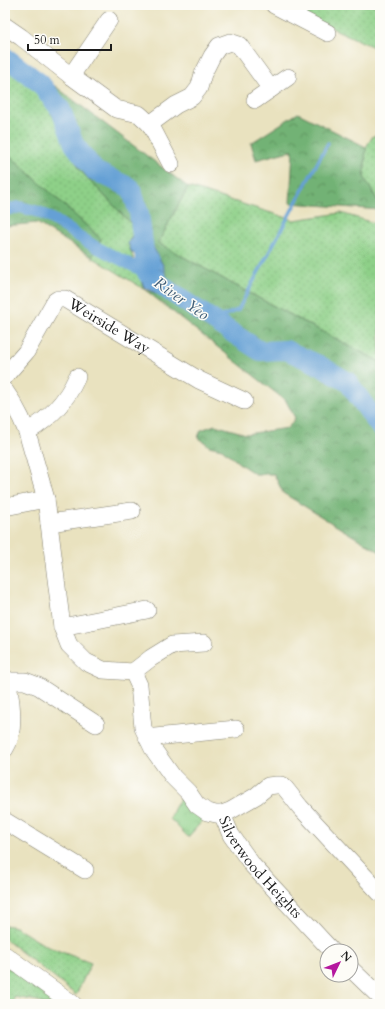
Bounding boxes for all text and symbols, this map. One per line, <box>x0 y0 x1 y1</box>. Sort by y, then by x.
scale bar <box>28 26 111 52</box>
text: 50 m <box>34 32 61 48</box>
water label: River Yeo <box>150 272 214 326</box>
street label: Weirside Way <box>64 293 154 358</box>
street label: Silverwood Heights <box>214 813 307 923</box>
north arrow <box>319 943 359 983</box>
text: N <box>337 948 355 965</box>

